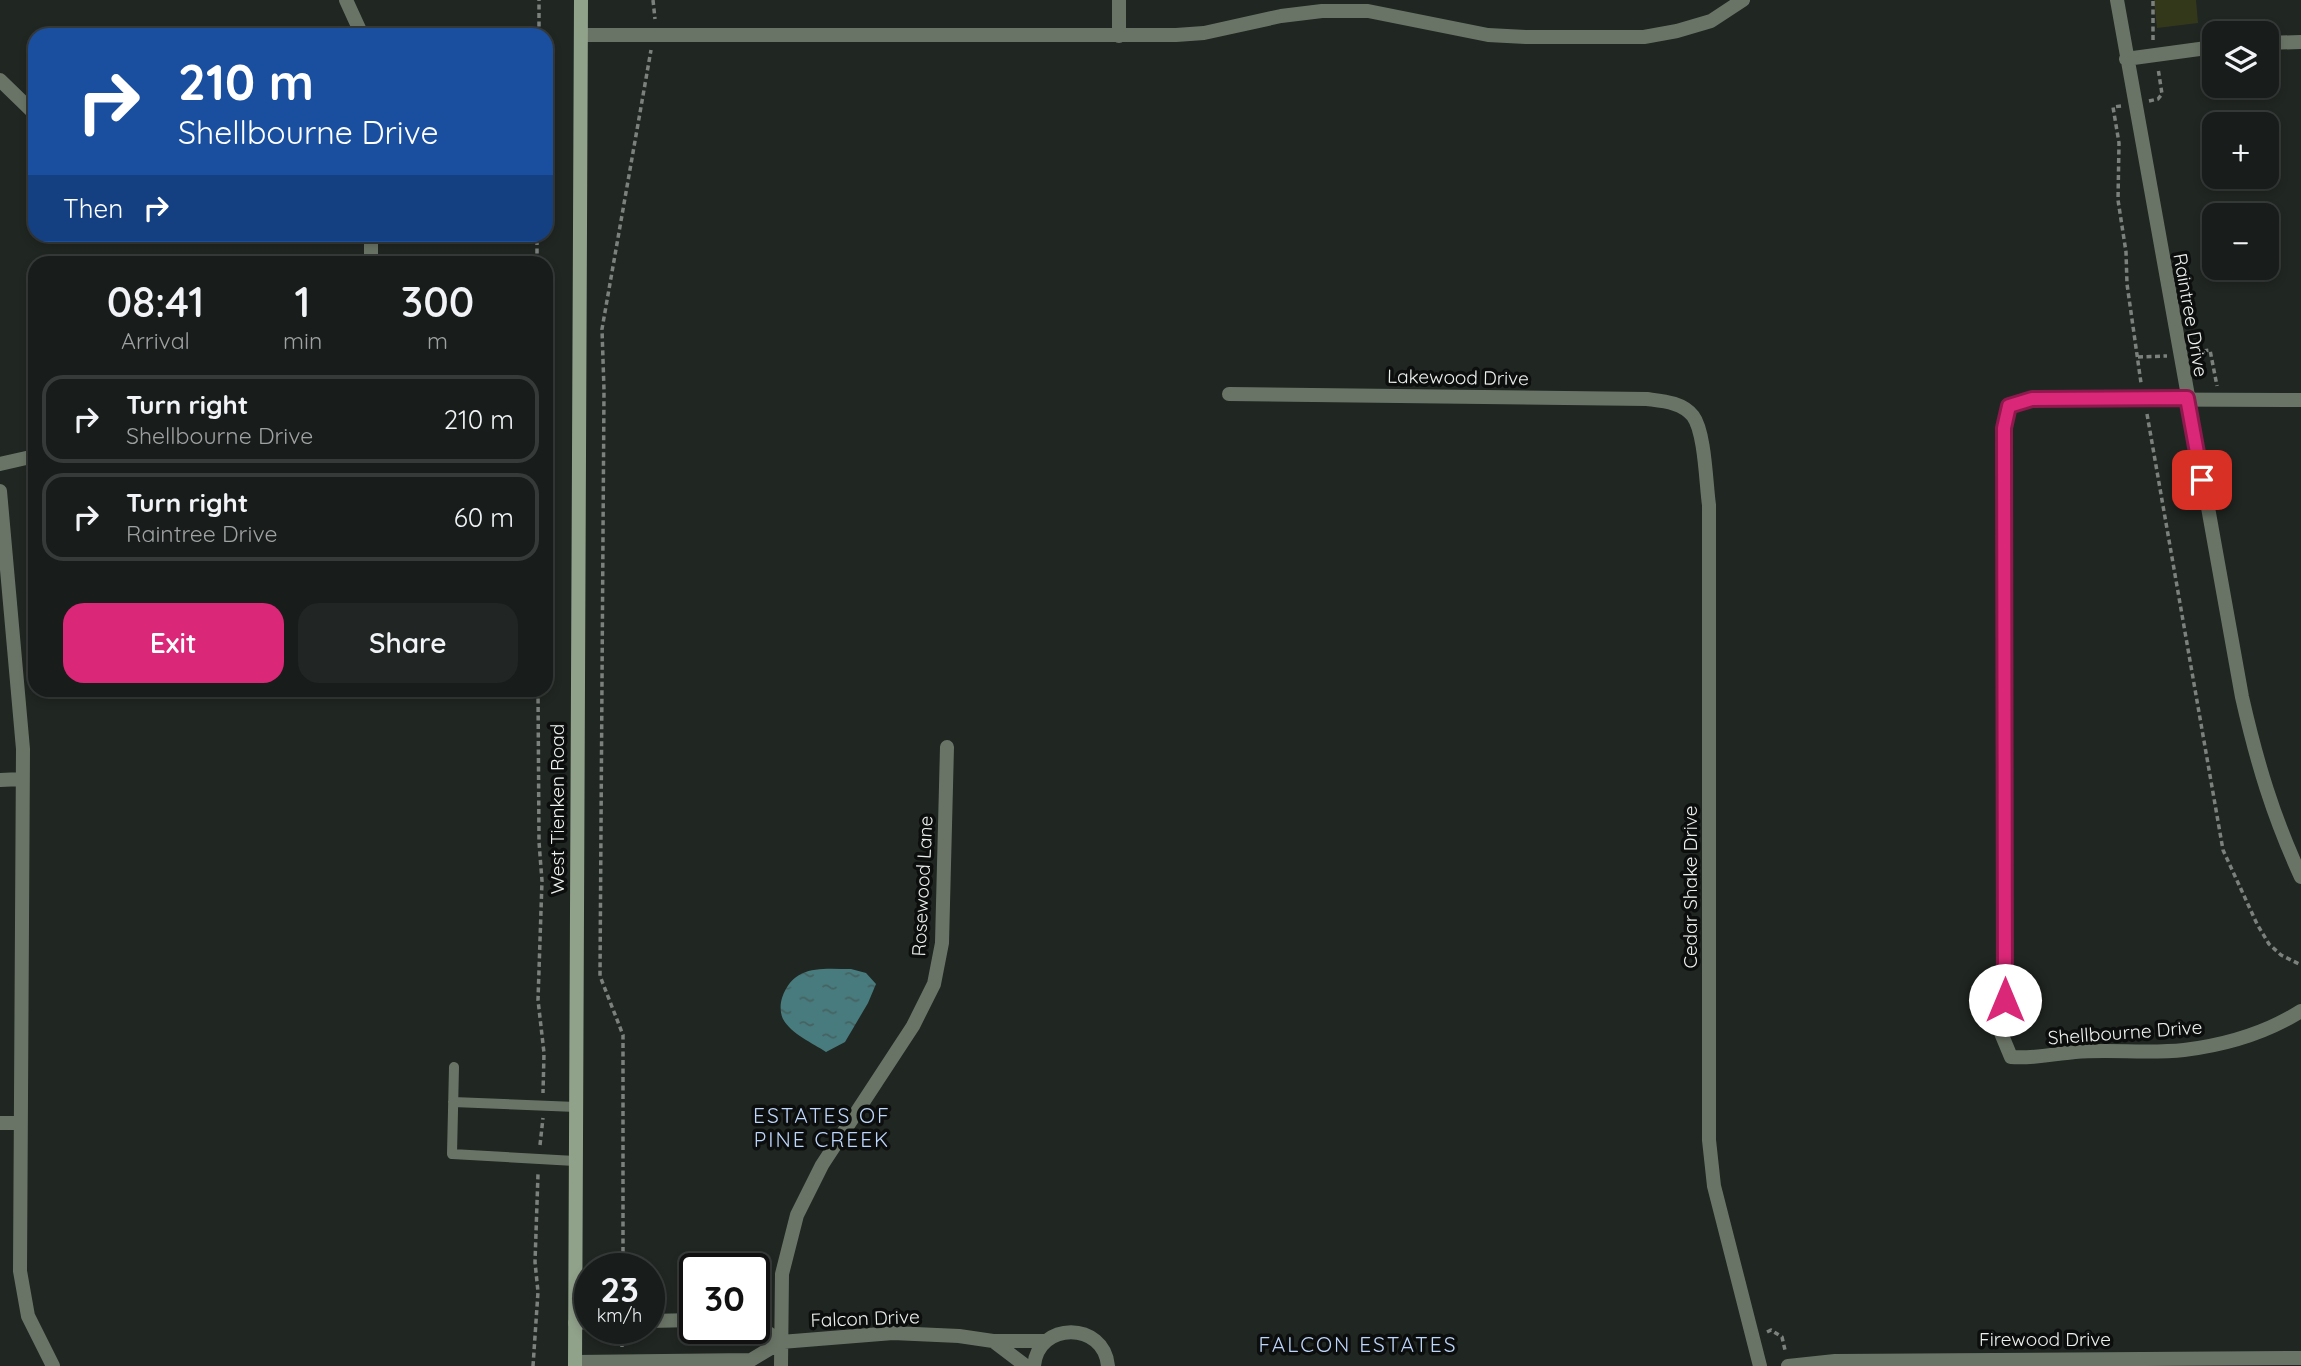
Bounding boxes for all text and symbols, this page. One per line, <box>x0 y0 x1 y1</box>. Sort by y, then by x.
map controls <box>2202 21 2279 280</box>
button: layers <box>2202 21 2279 98</box>
text: 210 m <box>178 51 314 112</box>
icon: right <box>63 56 154 147</box>
text: Shellbourne Drive <box>178 112 439 152</box>
button: + <box>2202 112 2279 189</box>
icon: right <box>137 189 175 227</box>
text: Then <box>63 192 123 225</box>
button: − <box>2202 203 2279 280</box>
street label: Raintree Drive <box>2168 251 2214 379</box>
text: 08:41 <box>107 275 204 328</box>
text: 1 <box>295 275 311 328</box>
text: 300 <box>401 275 474 328</box>
text: Arrival <box>121 326 190 355</box>
text: min <box>283 326 322 355</box>
text: m <box>427 326 448 355</box>
street label: Lakewood Drive <box>1387 364 1529 390</box>
text: Turn right <box>126 388 248 421</box>
icon: right <box>67 400 105 438</box>
text: 210 m <box>444 403 514 436</box>
text: Shellbourne Drive <box>126 421 313 450</box>
pin <box>2172 450 2232 510</box>
icon: arrive <box>2183 461 2221 499</box>
text: Turn right <box>126 486 248 519</box>
icon: right <box>67 498 105 536</box>
text: 60 m <box>454 501 514 534</box>
text: Raintree Drive <box>126 519 277 548</box>
button: Exit <box>63 603 284 683</box>
button: Share <box>298 603 518 683</box>
street label: West Tienken Road <box>545 724 569 894</box>
street label: Cedar Shake Drive <box>1678 805 1702 969</box>
street label: Rosewood Lane <box>906 815 938 957</box>
position arrow <box>1968 963 2042 1037</box>
street label: Shellbourne Drive <box>2047 1015 2203 1049</box>
district label: ESTATES OF PINE CREEK <box>753 1102 891 1152</box>
speed limit sign: 30 <box>679 1253 770 1344</box>
text: 23 <box>600 1267 639 1311</box>
text: km/h <box>597 1304 642 1327</box>
street label: Falcon Drive <box>810 1304 920 1332</box>
street label: Firewood Drive <box>1979 1327 2111 1351</box>
district label: FALCON ESTATES <box>1259 1331 1457 1357</box>

